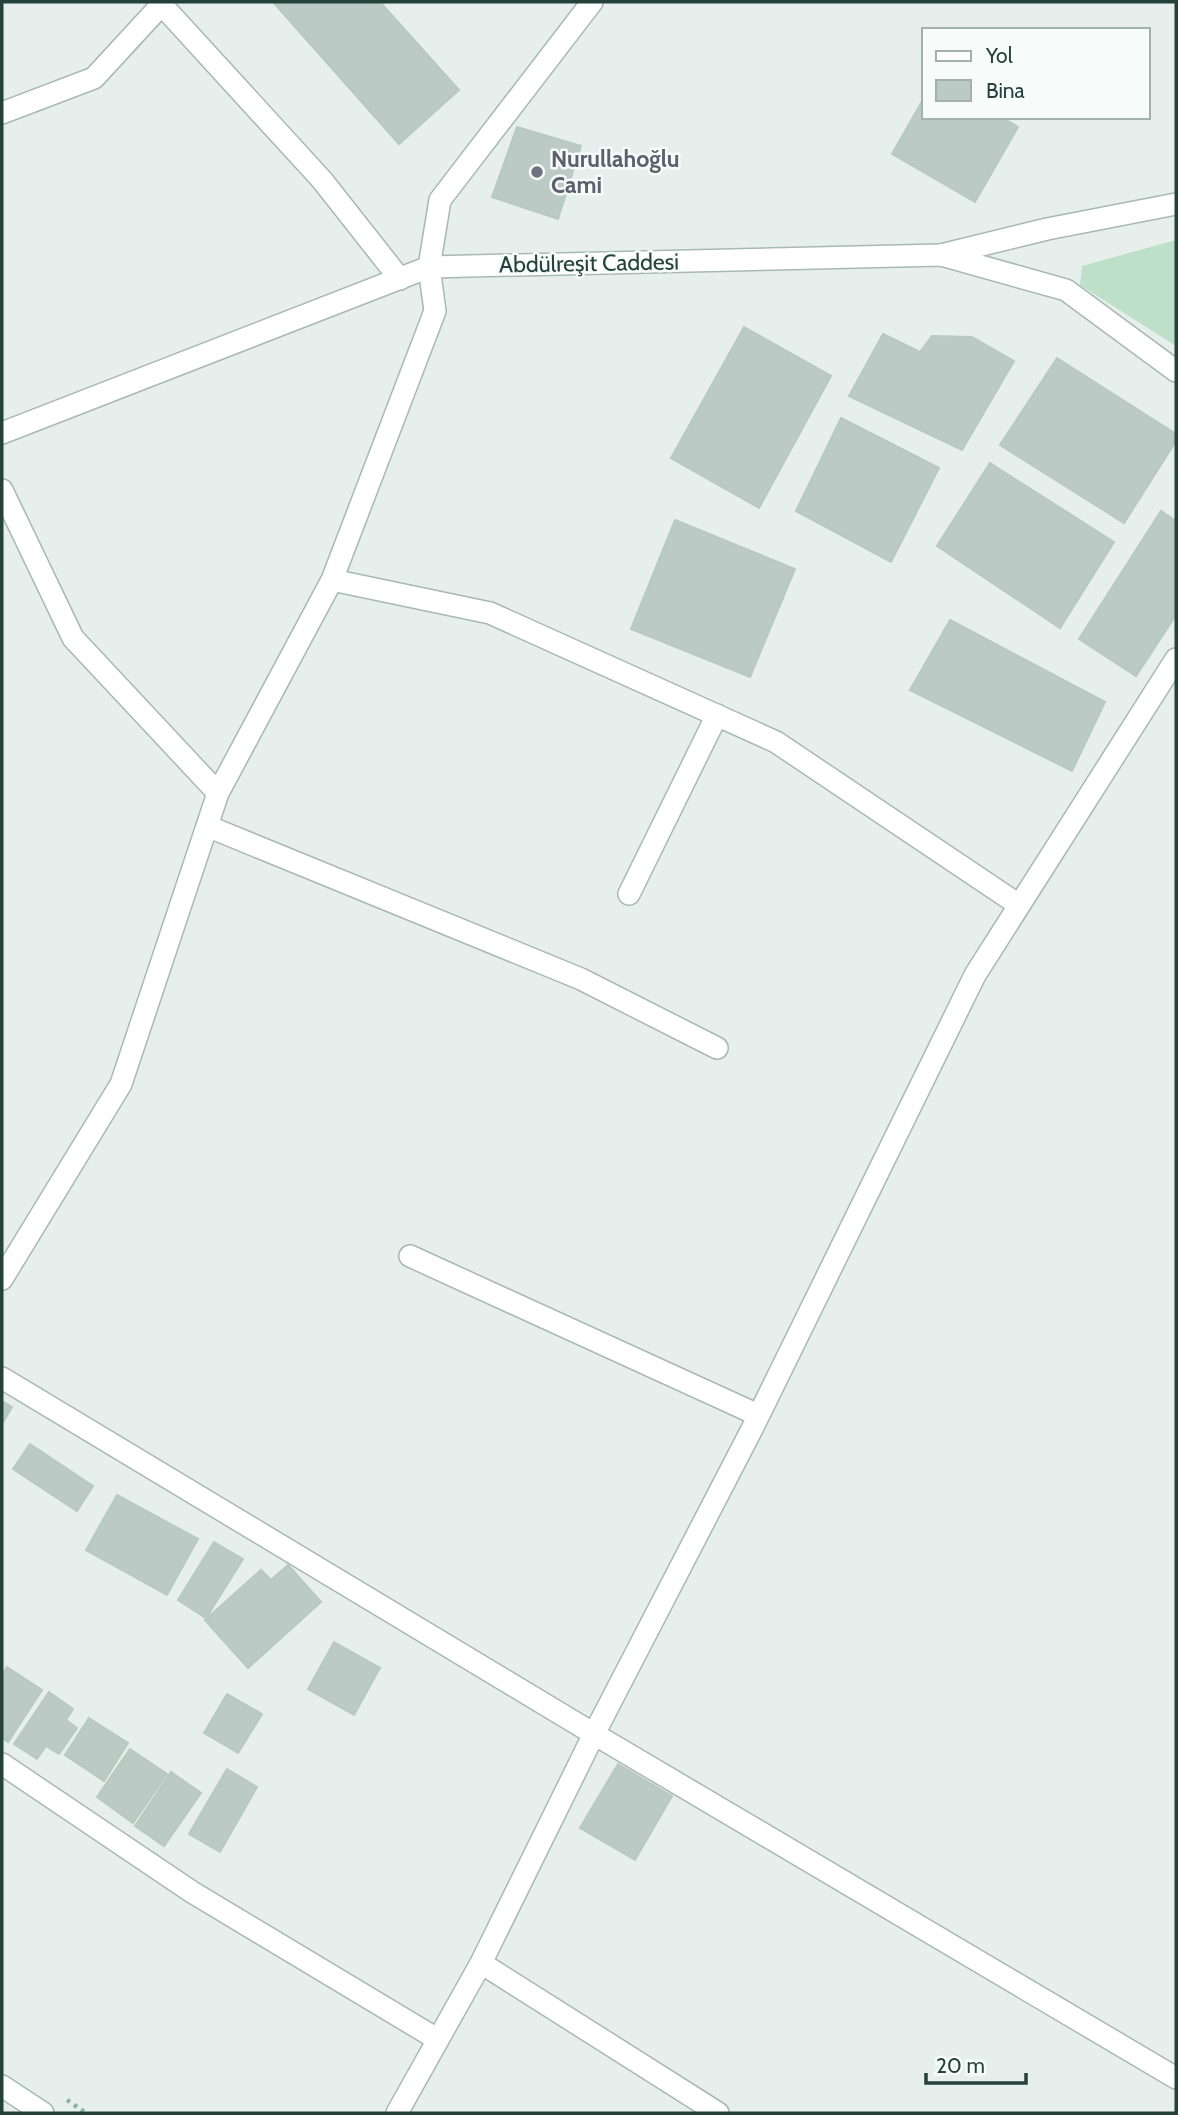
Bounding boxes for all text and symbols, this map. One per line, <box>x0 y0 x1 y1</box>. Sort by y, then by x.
legend <box>922 28 1150 119</box>
text: Yol <box>985 43 1013 68</box>
text: Bina <box>986 78 1025 103</box>
place label: Nurullahoğlu Cami <box>551 145 679 199</box>
marker: Nurullahoğlu Cami <box>529 164 545 180</box>
street label: Abdülreşit Caddesi <box>499 247 679 279</box>
scale bar <box>926 2042 1026 2086</box>
text: 20 m <box>936 2053 985 2078</box>

